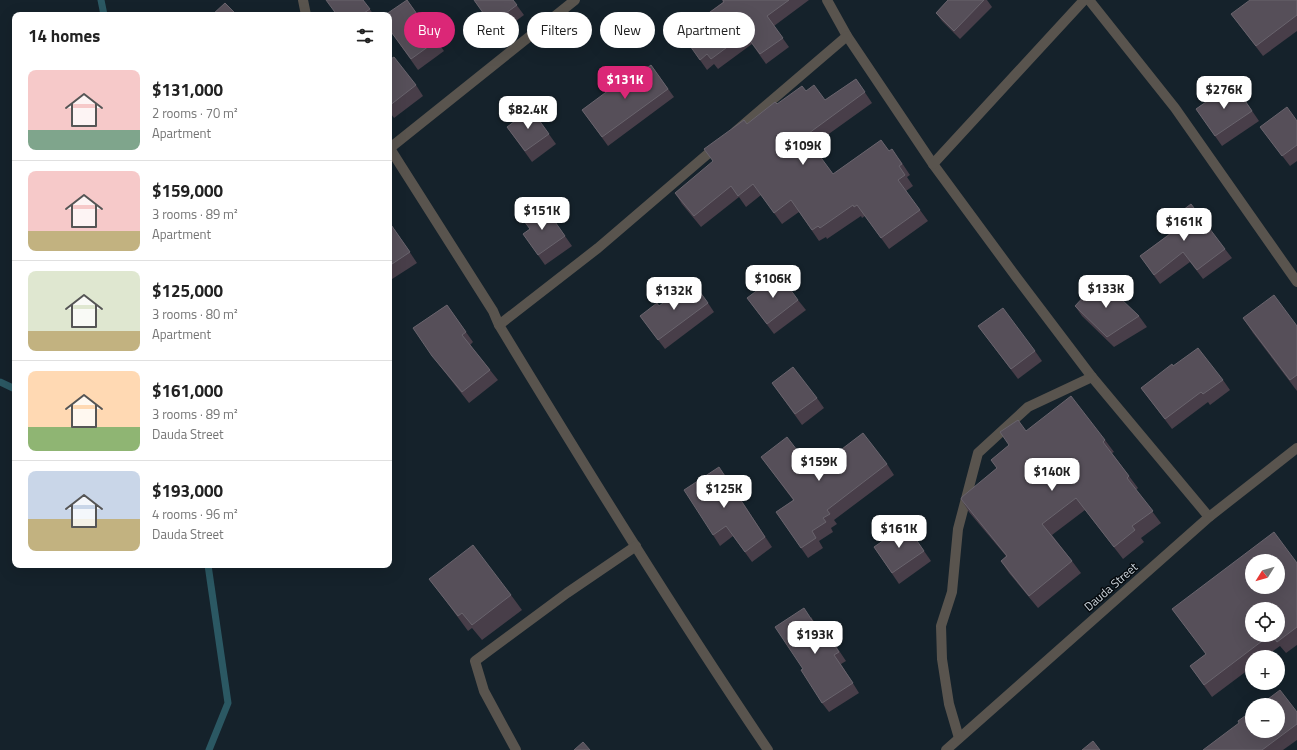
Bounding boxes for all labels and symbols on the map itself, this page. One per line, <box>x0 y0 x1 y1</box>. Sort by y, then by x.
pin: $131K <box>597 66 653 100</box>
pin: $276K <box>1196 76 1252 110</box>
pin: $82.4K <box>495 96 561 130</box>
pin: $109K <box>775 132 831 166</box>
pin: $151K <box>514 197 570 231</box>
pin: $161K <box>1156 208 1212 242</box>
pin: $106K <box>745 265 801 299</box>
pin: $133K <box>1078 275 1134 309</box>
pin: $132K <box>646 277 702 311</box>
pin: $159K <box>791 448 847 482</box>
pin: $140K <box>1024 458 1080 492</box>
pin: $125K <box>696 475 752 509</box>
pin: $161K <box>871 515 927 549</box>
north arrow <box>1245 554 1285 594</box>
street label: Dauda Street <box>1080 557 1142 615</box>
pin: $193K <box>787 621 843 655</box>

